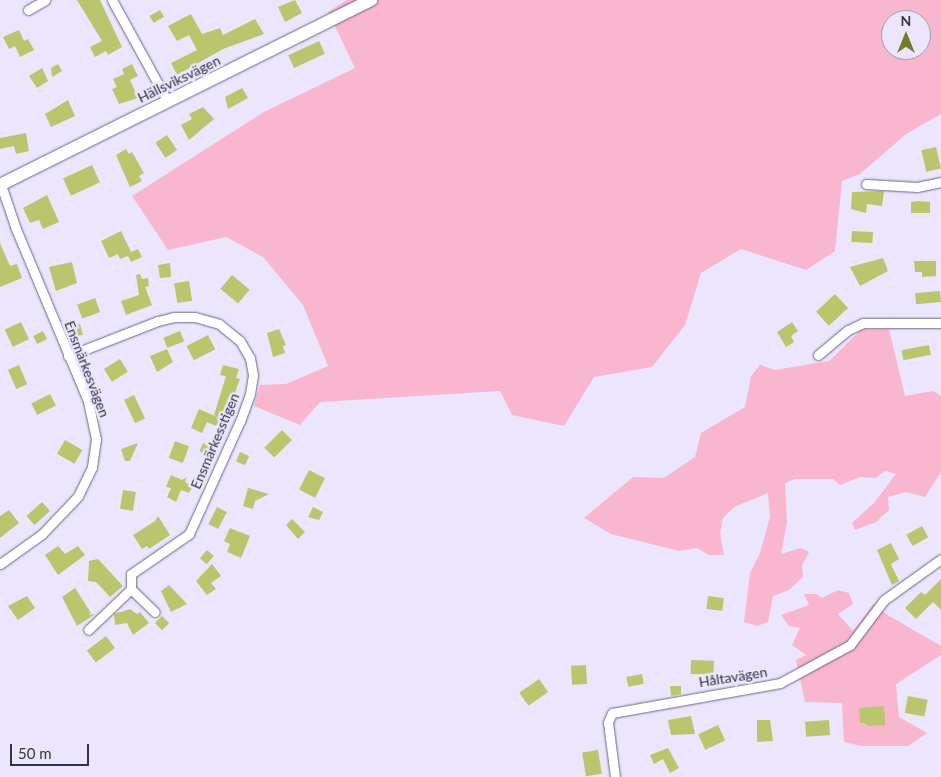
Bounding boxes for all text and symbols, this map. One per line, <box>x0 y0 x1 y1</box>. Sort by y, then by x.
north arrow <box>881 10 931 60</box>
text: N <box>901 12 911 29</box>
street label: Hällsviksvägen <box>135 52 223 106</box>
street label: Ensmärkesvägen <box>61 318 113 420</box>
street label: Ensmärkesstigen <box>187 391 243 491</box>
street label: Håltavägen <box>698 663 768 691</box>
scale bar <box>12 734 91 766</box>
text: 50 m <box>18 744 52 762</box>

